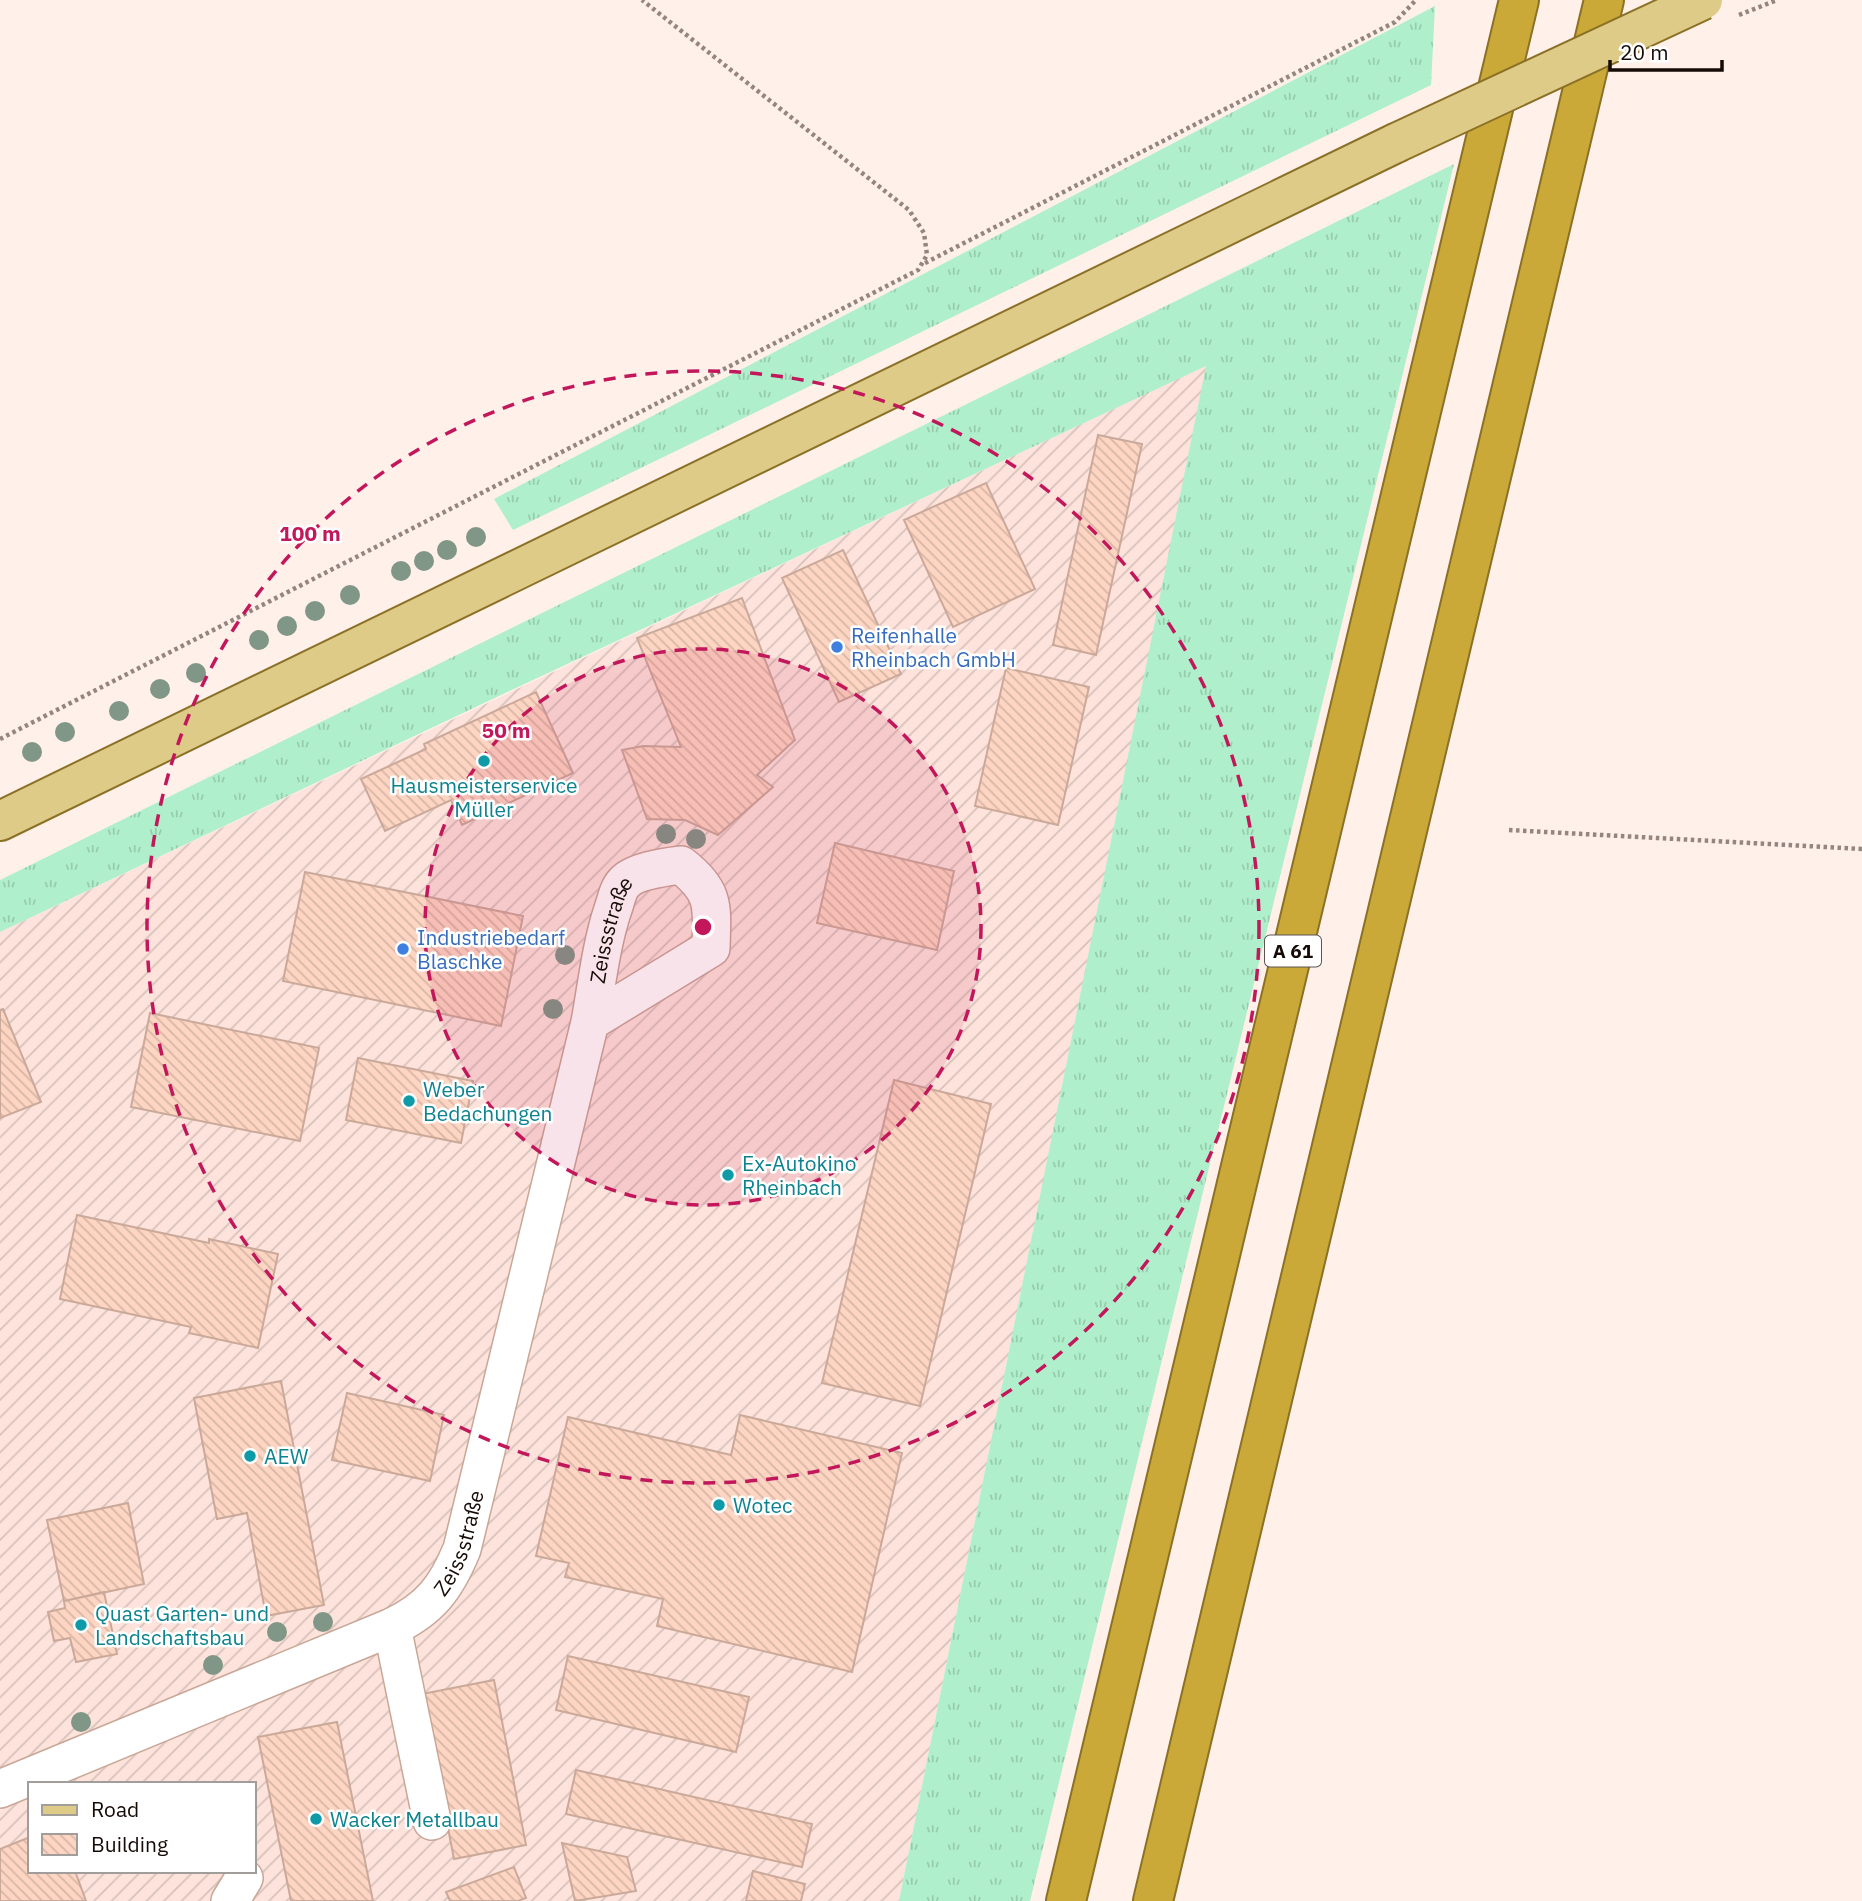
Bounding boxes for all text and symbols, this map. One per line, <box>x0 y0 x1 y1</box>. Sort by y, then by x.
scale bar <box>1610 28 1722 72</box>
text: 20 m <box>1620 38 1669 66</box>
text: 100 m <box>279 519 341 547</box>
place label: Reifenhalle Rheinbach GmbH <box>851 621 1016 673</box>
marker: Reifenhalle Rheinbach GmbH <box>829 639 845 655</box>
text: 50 m <box>482 716 530 744</box>
marker: Hausmeisterservice Müller <box>476 753 492 769</box>
place label: Hausmeisterservice Müller <box>390 771 578 823</box>
street label: Zeissstraße <box>583 869 639 985</box>
centre of rings <box>691 915 715 939</box>
place label: Industriebedarf Blaschke <box>417 923 565 975</box>
road number: A 61 <box>1265 936 1321 967</box>
marker: Industriebedarf Blaschke <box>395 941 411 957</box>
place label: Weber Bedachungen <box>423 1075 552 1127</box>
marker: Weber Bedachungen <box>401 1093 417 1109</box>
place label: Ex-Autokino Rheinbach <box>742 1149 857 1201</box>
marker: Ex-Autokino Rheinbach <box>720 1167 736 1183</box>
place label: AEW <box>264 1442 309 1470</box>
marker: AEW <box>242 1448 258 1464</box>
street label: Zeissstraße <box>427 1487 490 1601</box>
place label: Wotec <box>733 1491 793 1519</box>
marker: Wotec <box>711 1497 727 1513</box>
place label: Quast Garten- und Landschaftsbau <box>95 1599 269 1651</box>
marker: Quast Garten- und Landschaftsbau <box>73 1617 89 1633</box>
legend <box>28 1782 256 1873</box>
text: Road <box>91 1795 139 1823</box>
place label: Wacker Metallbau <box>330 1805 499 1833</box>
marker: Wacker Metallbau <box>308 1811 324 1827</box>
text: Building <box>91 1830 168 1858</box>

